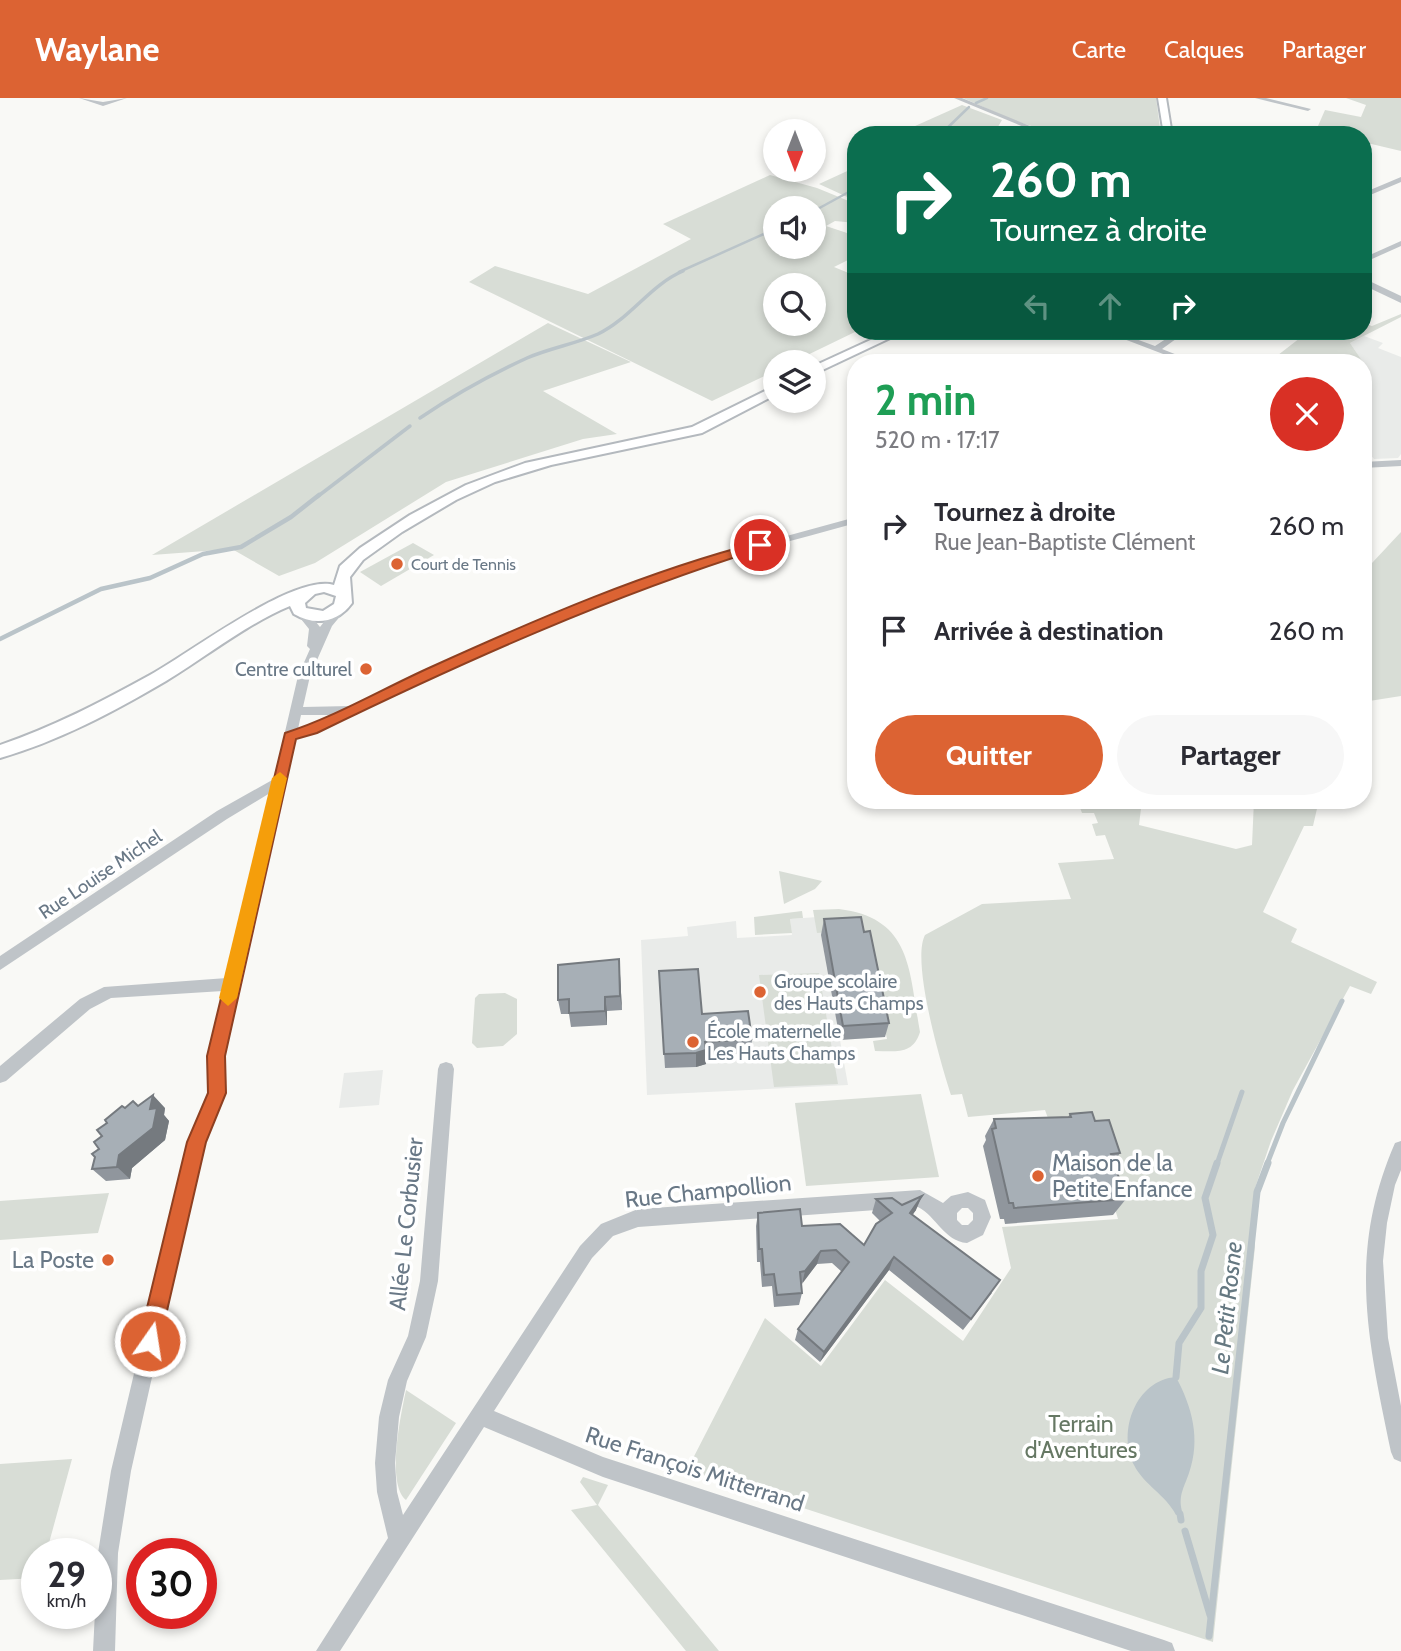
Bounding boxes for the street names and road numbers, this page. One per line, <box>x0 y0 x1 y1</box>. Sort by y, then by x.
street label: Rue Louise Michel <box>34 825 167 924</box>
street label: Allée Le Corbusier <box>383 1135 429 1312</box>
street label: Rue Champollion <box>623 1168 793 1214</box>
street label: Rue François Mitterrand <box>582 1420 808 1518</box>

